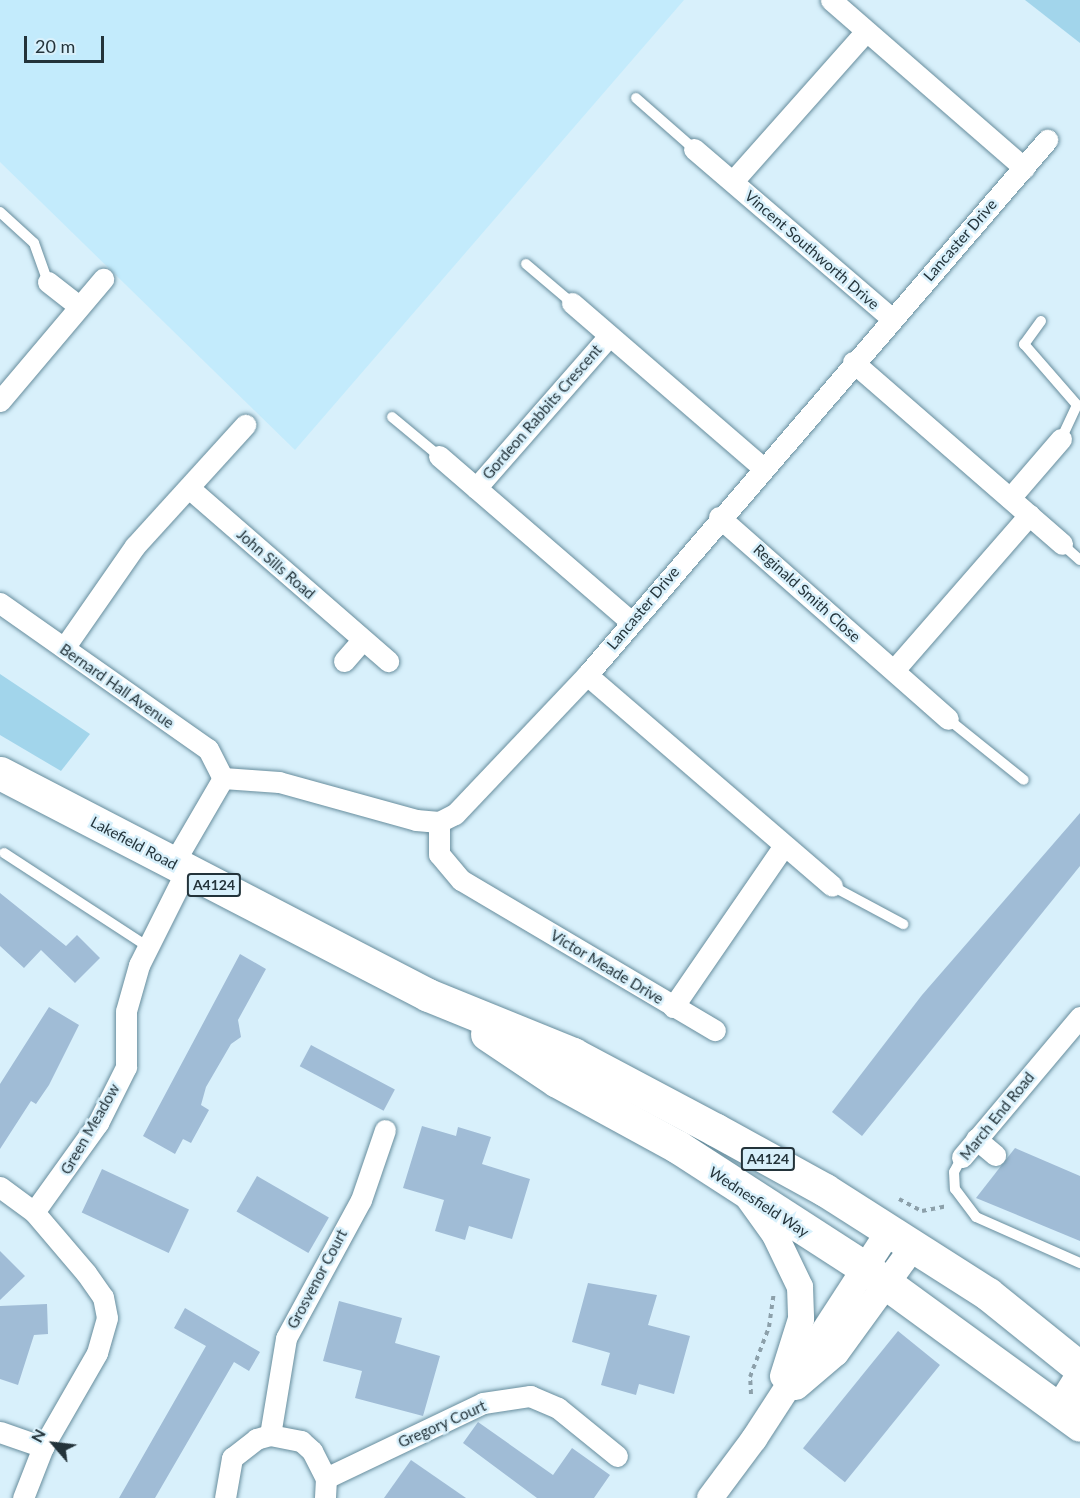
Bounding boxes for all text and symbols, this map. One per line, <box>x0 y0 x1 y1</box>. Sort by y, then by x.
scale bar <box>27 24 106 62</box>
text: 20 m <box>35 35 75 57</box>
street label: Vincent Southworth Drive <box>741 187 883 313</box>
street label: Lancaster Drive <box>919 195 1001 285</box>
street label: Gordeon Rabbits Crescent <box>479 341 605 483</box>
street label: John Sills Road <box>233 525 319 603</box>
street label: Reginald Smith Close <box>750 540 864 646</box>
street label: Lancaster Drive <box>603 563 683 653</box>
street label: Bernard Hall Avenue <box>56 640 178 732</box>
street label: Lakefield Road <box>88 813 180 873</box>
road number: A4124 <box>186 874 242 896</box>
street label: Victor Meade Drive <box>547 926 667 1008</box>
street label: March End Road <box>956 1068 1038 1164</box>
street label: Green Meadow <box>57 1080 123 1178</box>
road number: A4124 <box>740 1148 796 1170</box>
street label: Wednesfield Way <box>706 1163 812 1241</box>
street label: Grosvenor Court <box>283 1226 351 1332</box>
street label: Gregory Court <box>395 1397 489 1451</box>
north arrow <box>24 1414 84 1474</box>
text: N <box>26 1425 49 1445</box>

